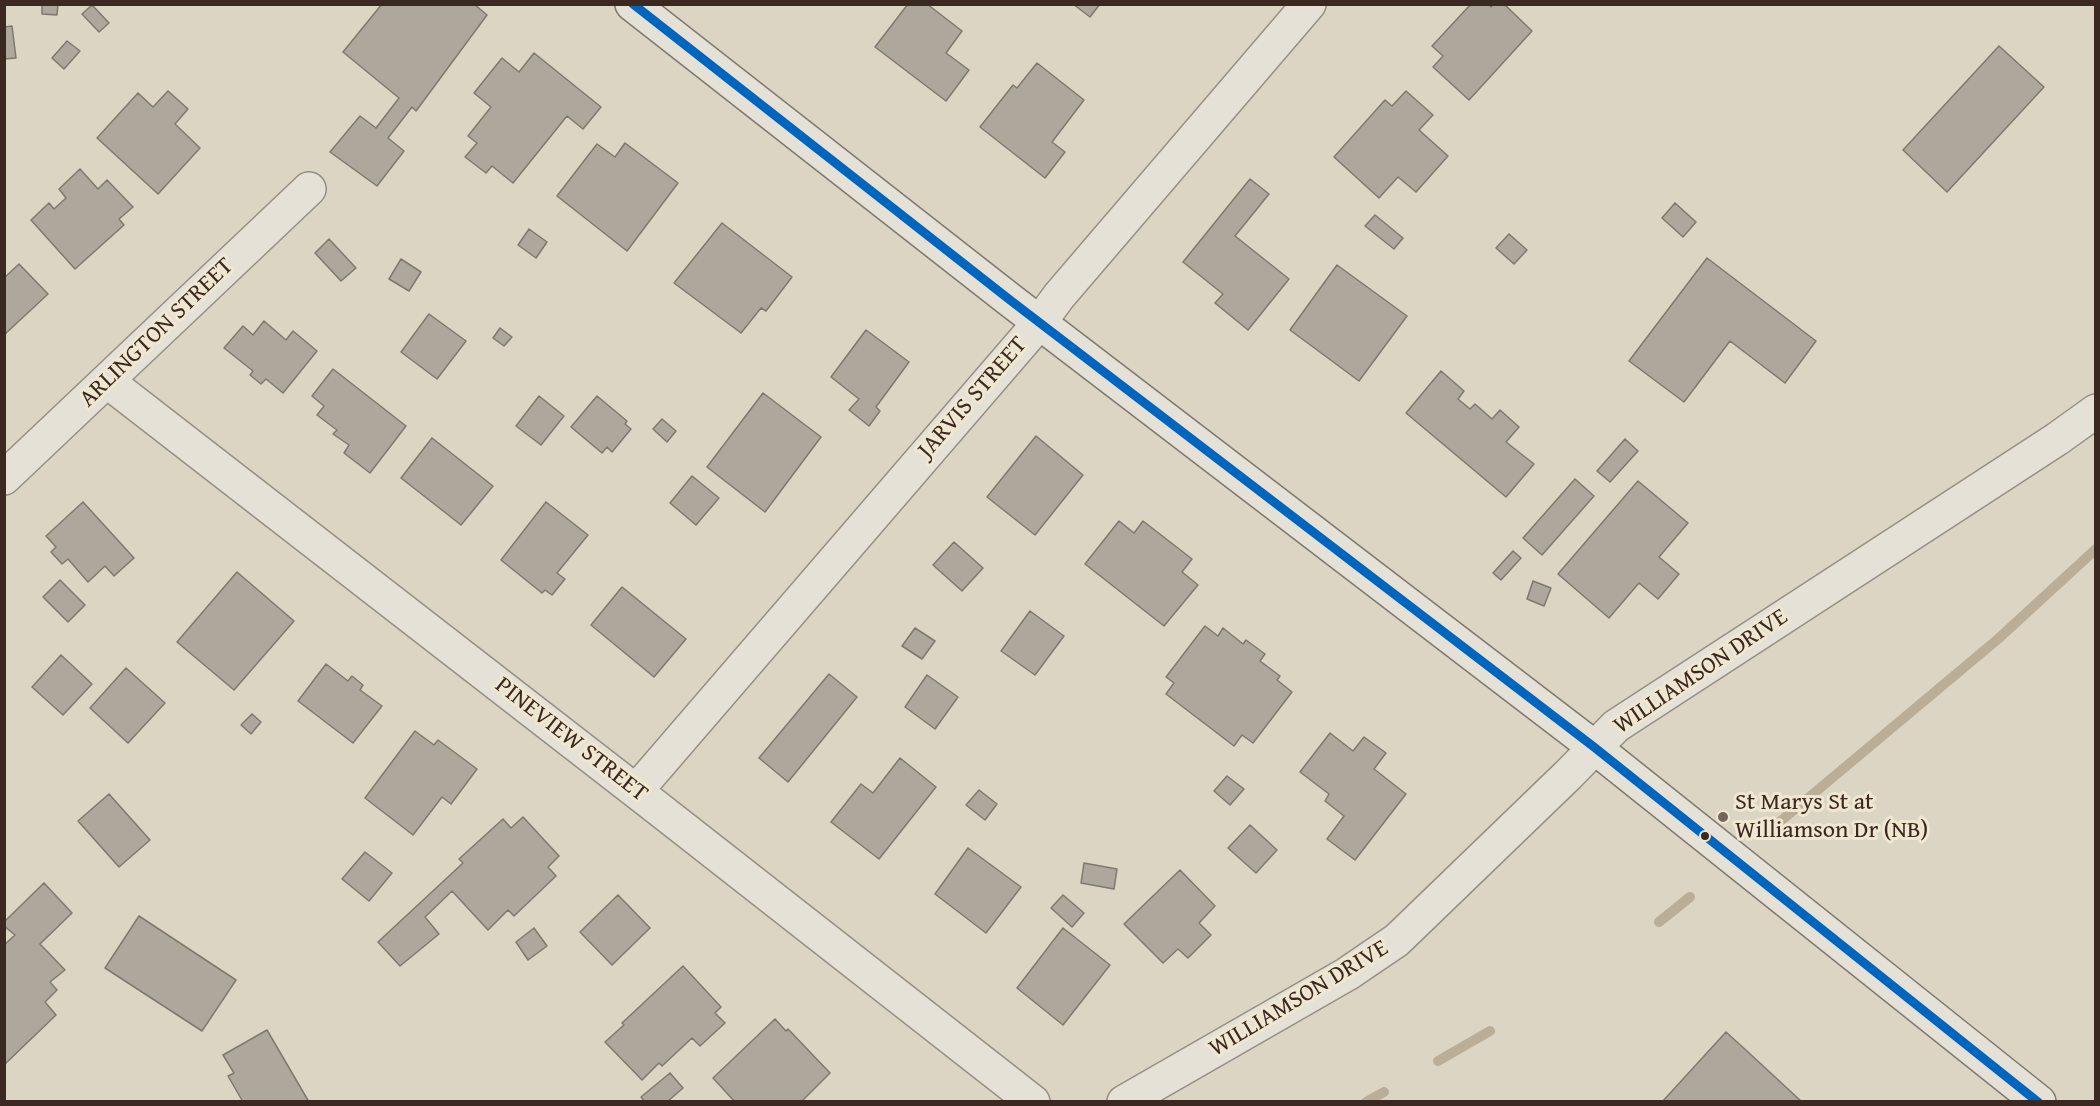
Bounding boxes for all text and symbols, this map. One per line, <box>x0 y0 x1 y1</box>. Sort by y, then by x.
street label: ARLINGTON STREET <box>74 252 240 414</box>
street label: JARVIS STREET <box>912 331 1034 465</box>
street label: WILLIAMSON DRIVE <box>1609 603 1793 741</box>
street label: PINEVIEW STREET <box>489 671 653 809</box>
place label: St Marys St at Williamson Dr (NB) <box>1735 789 1928 845</box>
marker: St Marys St at Williamson Dr (NB) <box>1716 810 1730 824</box>
unlabelled marker <box>1699 830 1711 842</box>
street label: WILLIAMSON DRIVE <box>1204 934 1394 1064</box>

